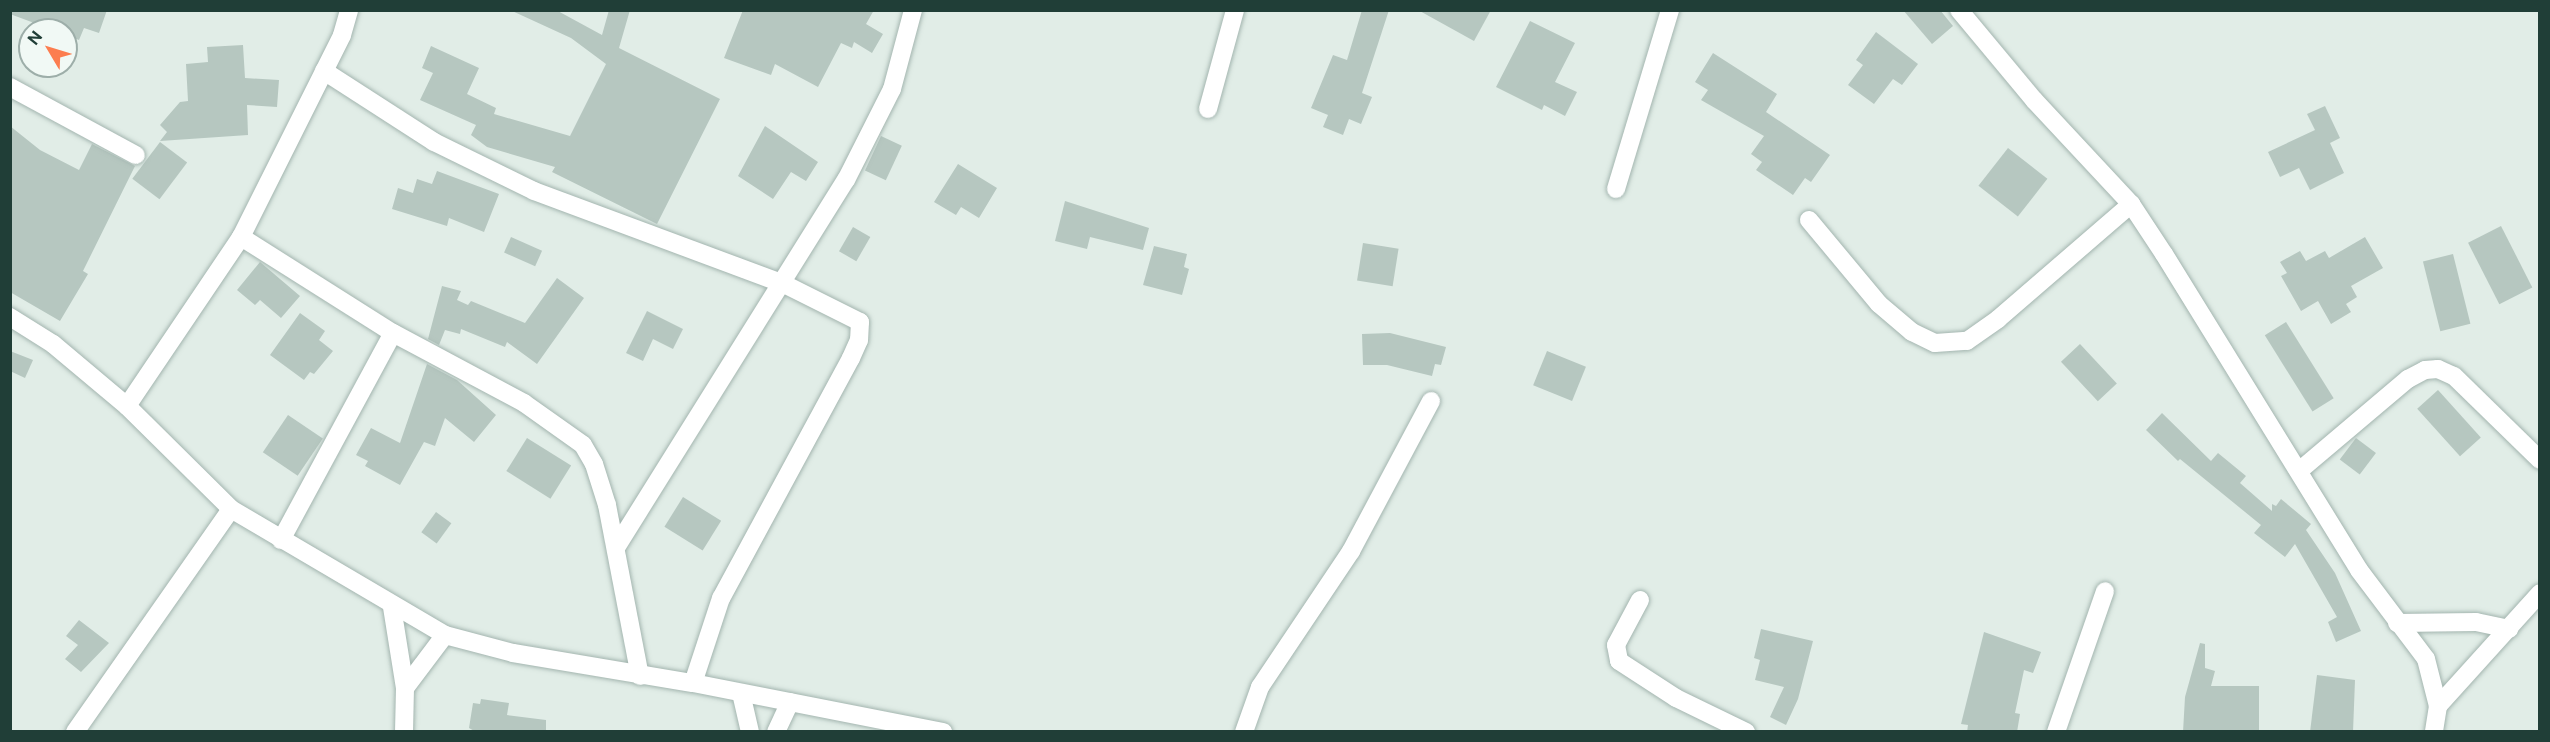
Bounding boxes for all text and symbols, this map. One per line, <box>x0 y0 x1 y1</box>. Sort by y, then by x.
north arrow <box>18 18 78 78</box>
text: N <box>24 27 46 49</box>

